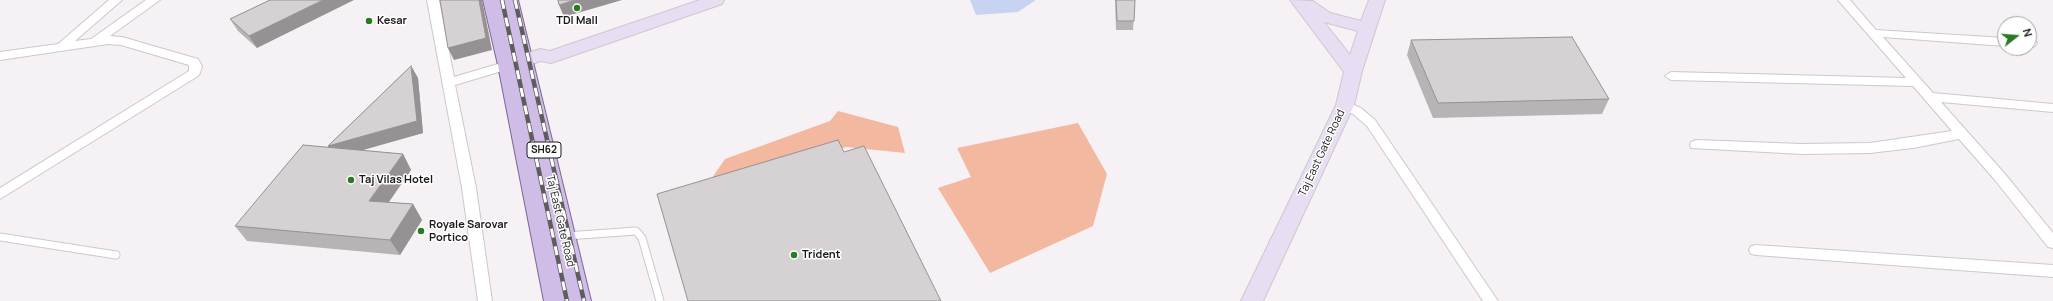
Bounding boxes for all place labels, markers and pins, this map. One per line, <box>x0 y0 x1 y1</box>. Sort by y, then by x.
marker: TDI Mall <box>572 3 582 13</box>
place label: Kesar <box>377 14 407 28</box>
place label: TDI Mall <box>556 14 598 28</box>
marker: Kesar <box>364 16 374 26</box>
place label: Taj Vilas Hotel <box>359 173 433 187</box>
marker: Taj Vilas Hotel <box>346 175 356 185</box>
place label: Royale Sarovar Portico <box>429 218 508 244</box>
marker: Royale Sarovar Portico <box>416 226 426 236</box>
place label: Trident <box>802 248 840 262</box>
marker: Trident <box>789 250 799 260</box>

